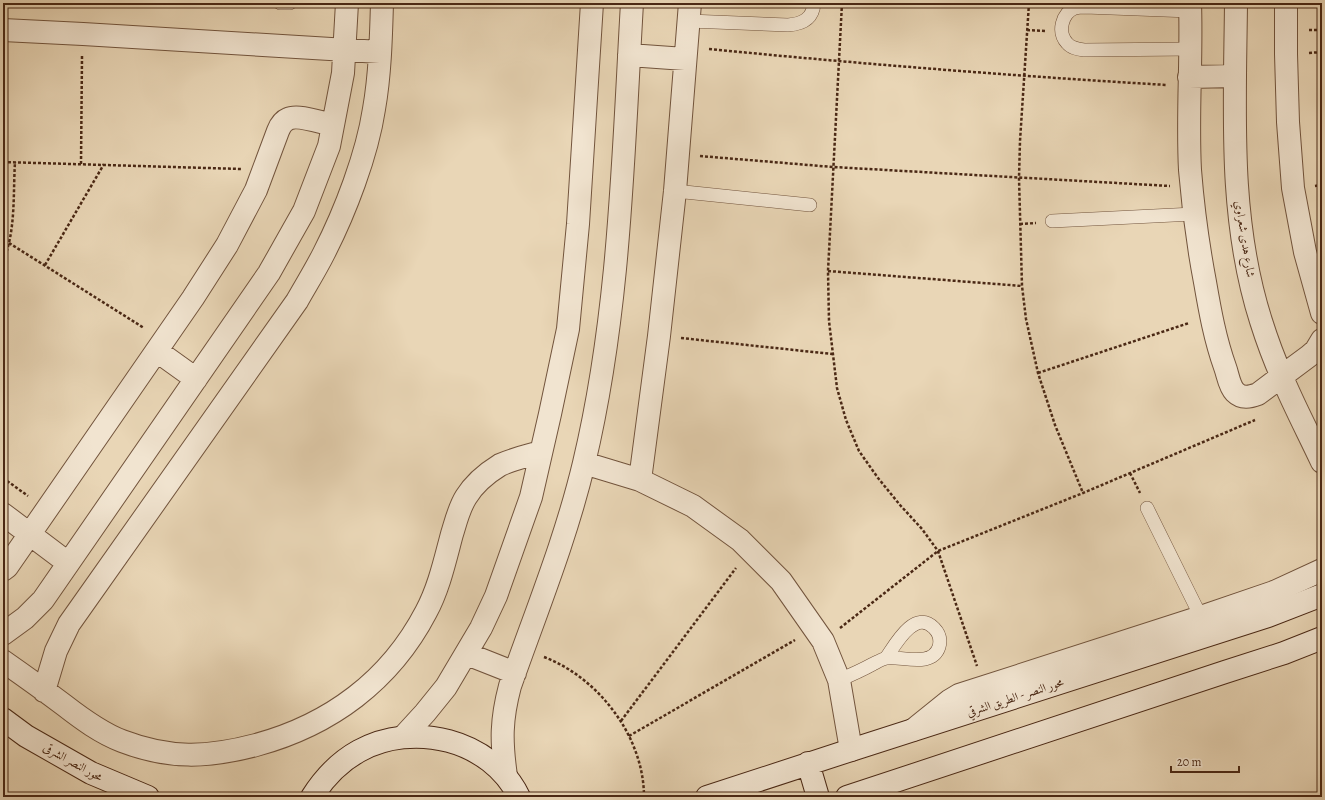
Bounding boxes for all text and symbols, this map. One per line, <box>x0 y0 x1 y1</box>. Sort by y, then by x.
street label: شارع هدى شعراوي <box>1228 199 1259 279</box>
street label: محور النصر - الطريق الشرقي <box>964 674 1067 722</box>
street label: محور النصر الشرقى <box>40 739 106 785</box>
scale bar <box>1171 748 1239 774</box>
text: 20 m <box>1177 754 1201 770</box>

